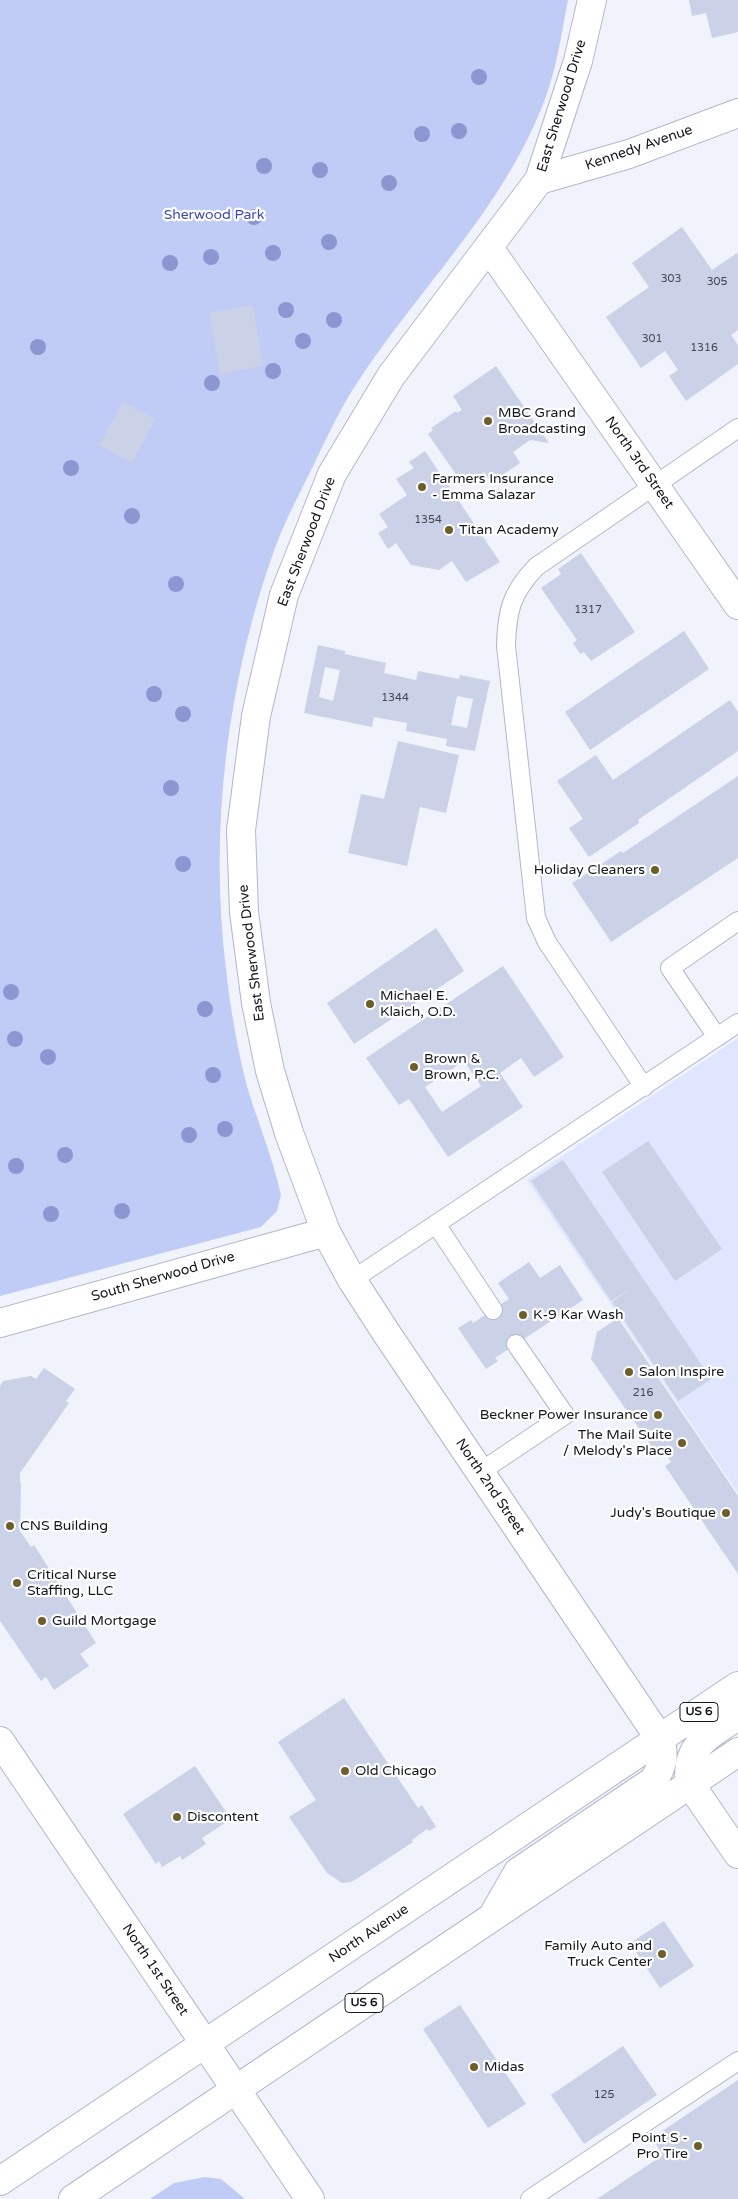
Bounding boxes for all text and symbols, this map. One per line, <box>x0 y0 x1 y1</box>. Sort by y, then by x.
street label: East Sherwood Drive <box>534 38 590 174</box>
street label: Kennedy Avenue <box>583 122 695 174</box>
park label: Sherwood Park <box>164 207 264 223</box>
house number: 303 <box>661 272 681 286</box>
house number: 305 <box>707 275 727 289</box>
house number: 301 <box>642 332 662 346</box>
house number: 1316 <box>690 341 718 355</box>
place label: MBC Grand Broadcasting <box>498 405 586 438</box>
street label: North 3rd Street <box>601 414 677 512</box>
marker: MBC Grand Broadcasting <box>482 415 494 427</box>
place label: Farmers Insurance - Emma Salazar <box>432 471 554 504</box>
street label: East Sherwood Drive <box>274 475 340 609</box>
marker: Farmers Insurance - Emma Salazar <box>416 481 428 493</box>
house number: 1354 <box>414 513 442 527</box>
place label: Titan Academy <box>459 522 559 538</box>
marker: Titan Academy <box>443 524 455 536</box>
house number: 1317 <box>574 603 602 617</box>
house number: 1344 <box>381 691 409 705</box>
place label: Holiday Cleaners <box>534 862 645 878</box>
marker: Holiday Cleaners <box>649 864 661 876</box>
street label: East Sherwood Drive <box>235 884 269 1022</box>
place label: Michael E. Klaich, O.D. <box>380 988 456 1020</box>
marker: Michael E. Klaich, O.D. <box>364 998 376 1010</box>
place label: Brown & Brown, P.C. <box>424 1051 499 1084</box>
marker: Brown & Brown, P.C. <box>408 1061 420 1073</box>
street label: South Sherwood Drive <box>89 1248 237 1306</box>
place label: K-9 Kar Wash <box>533 1307 623 1323</box>
marker: K-9 Kar Wash <box>517 1309 529 1321</box>
place label: Salon Inspire <box>639 1364 724 1380</box>
marker: Salon Inspire <box>623 1366 635 1378</box>
house number: 216 <box>633 1386 653 1400</box>
place label: Beckner Power Insurance <box>480 1407 648 1423</box>
marker: Beckner Power Insurance <box>652 1409 664 1421</box>
place label: The Mail Suite / Melody's Place <box>563 1427 672 1460</box>
street label: North 2nd Street <box>452 1436 528 1538</box>
marker: The Mail Suite / Melody's Place <box>676 1437 688 1449</box>
place label: Judy's Boutique <box>610 1505 716 1521</box>
marker: Judy's Boutique <box>720 1507 732 1519</box>
place label: CNS Building <box>20 1518 108 1534</box>
marker: CNS Building <box>4 1520 16 1532</box>
place label: Critical Nurse Staffing, LLC <box>27 1567 116 1600</box>
marker: Critical Nurse Staffing, LLC <box>11 1577 23 1589</box>
place label: Guild Mortgage <box>52 1613 156 1629</box>
marker: Guild Mortgage <box>36 1615 48 1627</box>
road number: US 6 <box>680 1702 718 1721</box>
place label: Old Chicago <box>355 1763 437 1779</box>
marker: Old Chicago <box>339 1765 351 1777</box>
place label: Discontent <box>187 1809 259 1825</box>
marker: Discontent <box>171 1811 183 1823</box>
street label: North Avenue <box>326 1901 412 1967</box>
street label: North 1st Street <box>118 1921 192 2019</box>
place label: Family Auto and Truck Center <box>544 1938 652 1970</box>
marker: Family Auto and Truck Center <box>656 1948 668 1960</box>
road number: US 6 <box>345 1994 383 2012</box>
place label: Midas <box>484 2059 524 2075</box>
marker: Midas <box>468 2061 480 2073</box>
house number: 125 <box>594 2088 614 2102</box>
place label: Point S - Pro Tire <box>631 2130 688 2162</box>
marker: Point S - Pro Tire <box>692 2140 704 2152</box>

